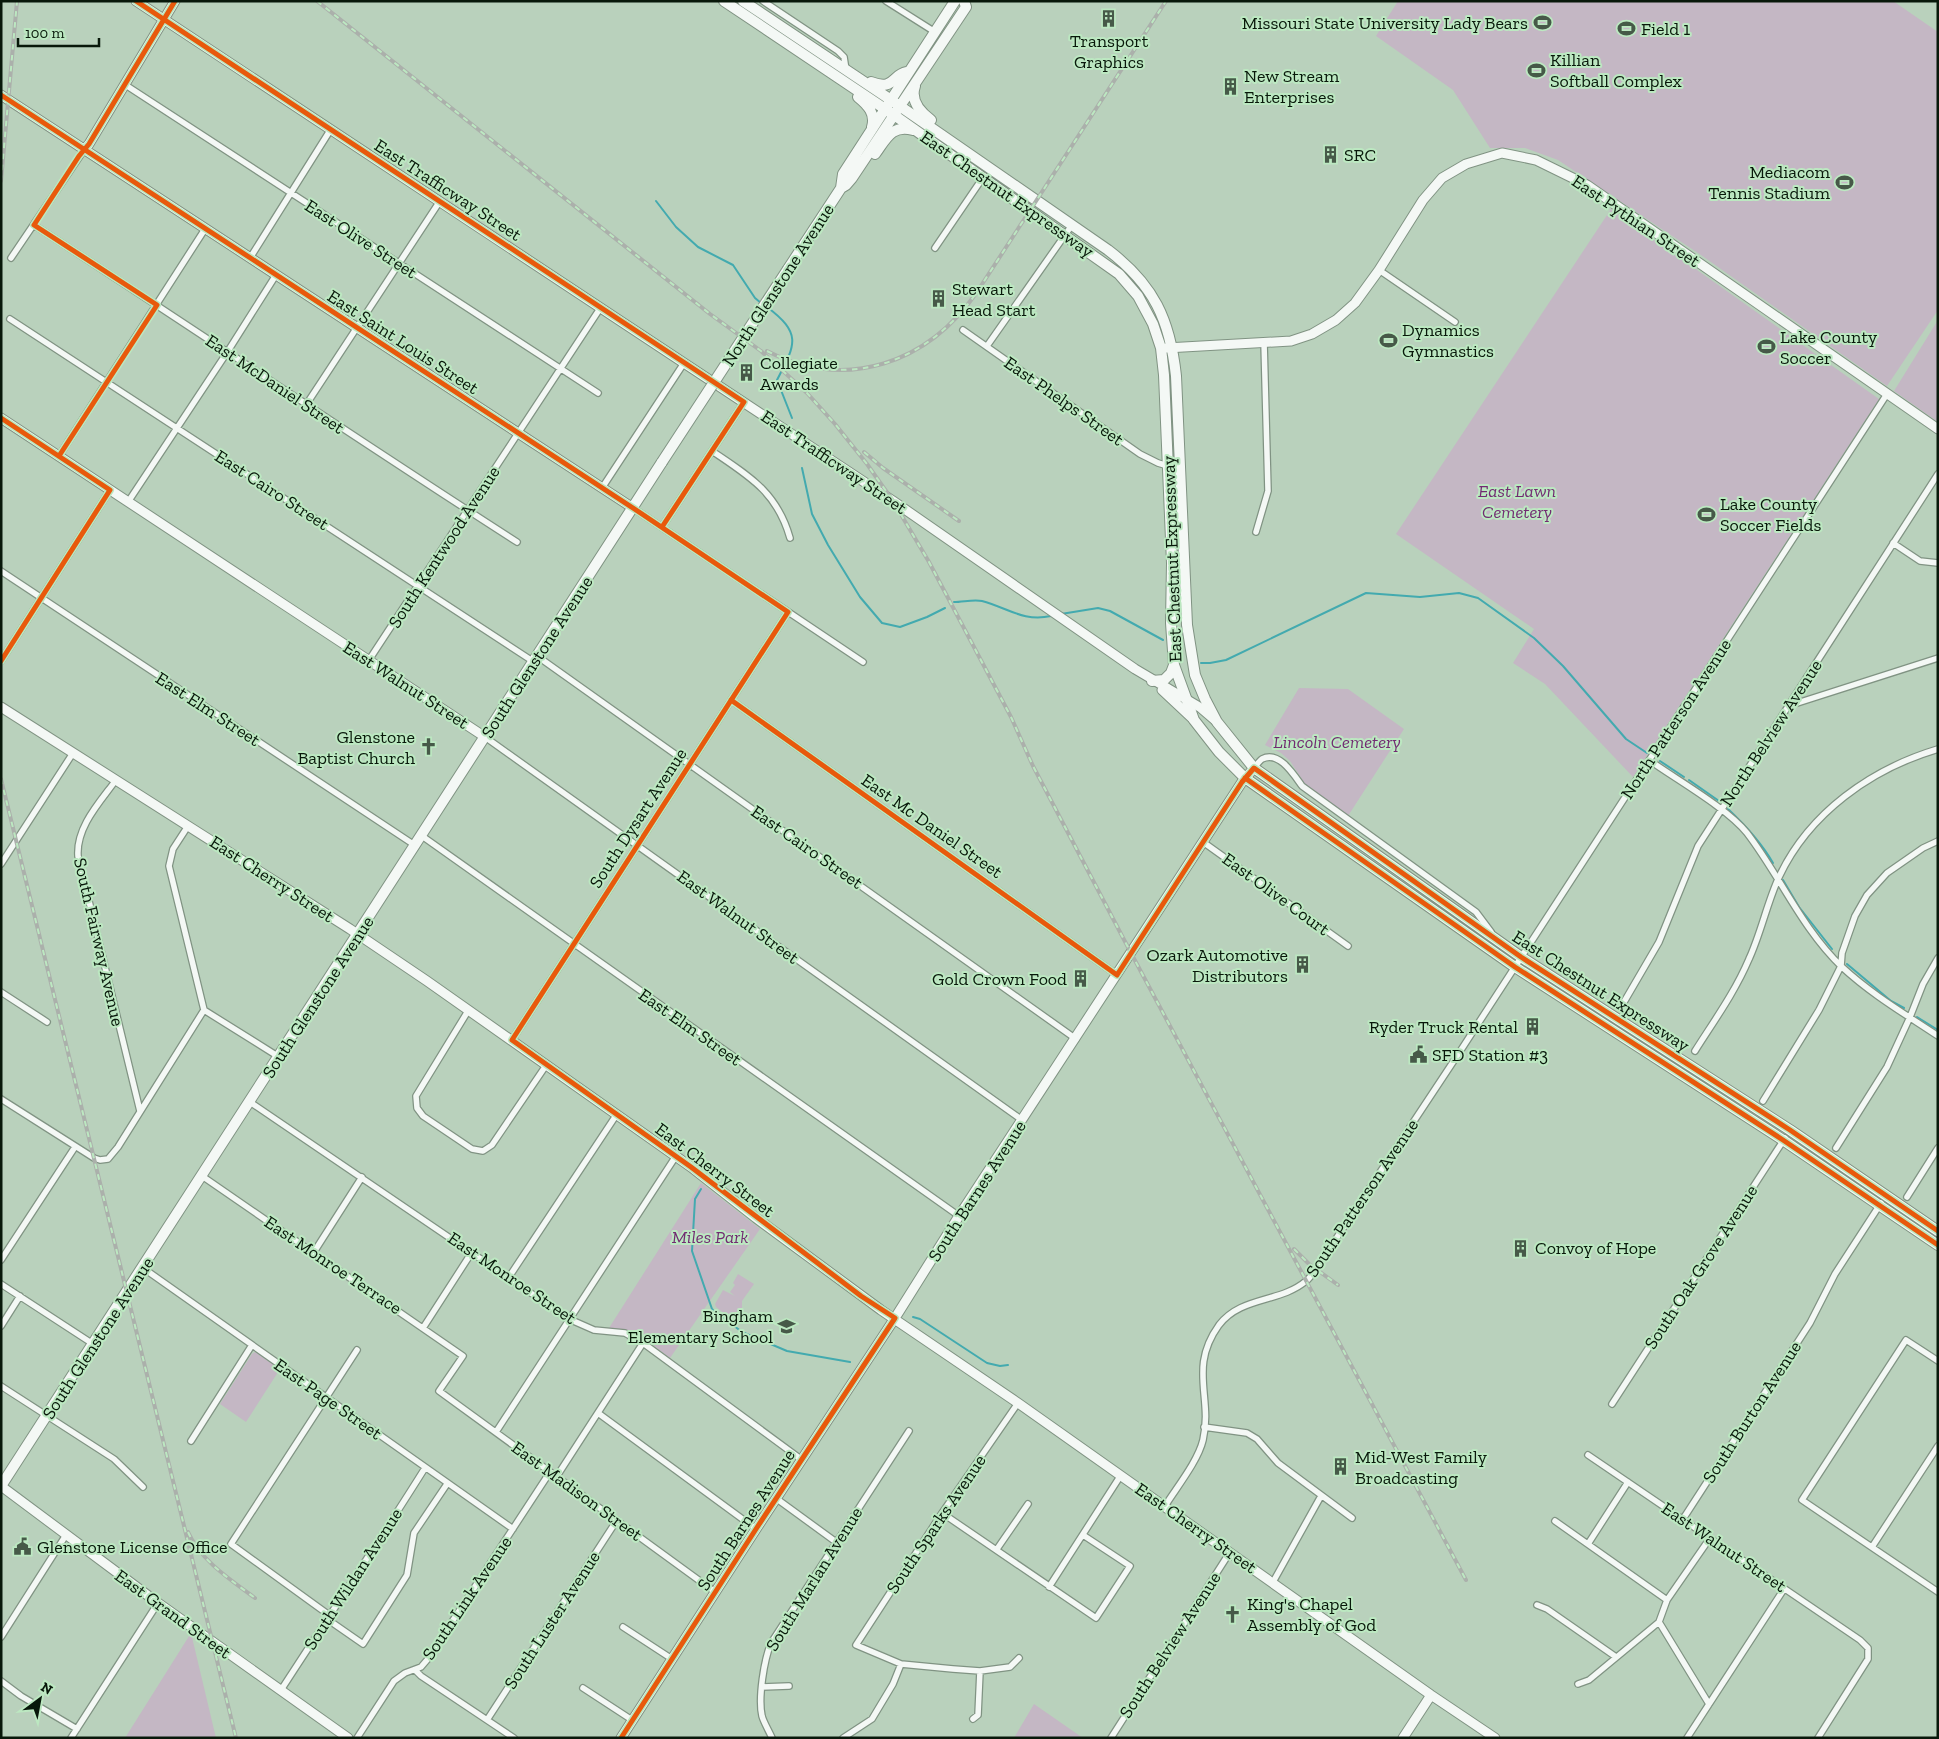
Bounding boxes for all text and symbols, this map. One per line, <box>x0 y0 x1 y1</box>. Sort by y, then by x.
building icon: Transport Graphics <box>1099 8 1119 28</box>
place label: Missouri State University Lady Bears <box>1242 12 1528 34</box>
sports icon: Missouri State University Lady Bears <box>1532 13 1552 33</box>
scale bar <box>18 15 99 47</box>
place label: Field 1 <box>1641 18 1690 40</box>
sports icon: Field 1 <box>1617 19 1637 39</box>
text: 100 m <box>25 24 64 42</box>
place label: Transport Graphics <box>1070 30 1149 73</box>
place label: Killian Softball Complex <box>1550 49 1682 92</box>
sports icon: Killian Softball Complex <box>1526 60 1546 80</box>
place label: New Stream Enterprises <box>1244 65 1340 108</box>
building icon: New Stream Enterprises <box>1220 76 1240 96</box>
street label: East Chestnut Expressway <box>916 126 1099 263</box>
street label: East Trafficway Street <box>370 134 526 246</box>
place label: SRC <box>1344 144 1376 166</box>
building icon: SRC <box>1320 145 1340 165</box>
place label: Mediacom Tennis Stadium <box>1708 161 1830 204</box>
street label: East Pythian Street <box>1568 170 1705 272</box>
sports icon: Mediacom Tennis Stadium <box>1834 172 1854 192</box>
street label: East Olive Street <box>301 195 421 284</box>
street label: North Glenstone Avenue <box>717 200 839 370</box>
place label: Stewart Head Start <box>952 278 1036 321</box>
street label: East Saint Louis Street <box>323 285 483 399</box>
building icon: Stewart Head Start <box>928 289 948 309</box>
place label: Dynamics Gymnastics <box>1402 319 1494 362</box>
place label: Lake County Soccer <box>1780 326 1878 369</box>
street label: East McDaniel Street <box>201 329 349 439</box>
sports icon: Dynamics Gymnastics <box>1378 330 1398 350</box>
sports icon: Lake County Soccer <box>1756 337 1776 357</box>
place label: Collegiate Awards <box>760 352 838 395</box>
street label: East Phelps Street <box>1000 352 1128 451</box>
building icon: Collegiate Awards <box>736 363 756 383</box>
street label: East Trafficway Street <box>757 405 911 519</box>
street label: East Cairo Street <box>211 445 333 535</box>
street label: East Chestnut Expressway <box>1157 455 1187 663</box>
street label: South Kentwood Avenue <box>383 462 505 632</box>
park label: East Lawn Cemetery <box>1478 480 1556 523</box>
place label: Lake County Soccer Fields <box>1720 493 1821 536</box>
sports icon: Lake County Soccer Fields <box>1696 504 1716 524</box>
street label: South Glenstone Avenue <box>476 572 598 742</box>
street label: North Patterson Avenue <box>1616 635 1736 803</box>
street label: East Walnut Street <box>339 636 473 734</box>
street label: North Belview Avenue <box>1715 655 1827 811</box>
street label: East Elm Street <box>152 667 265 751</box>
place label: Glenstone Baptist Church <box>297 726 415 769</box>
park label: Lincoln Cemetery <box>1273 731 1401 753</box>
church icon: Glenstone Baptist Church <box>419 737 439 757</box>
street label: South Dysart Avenue <box>584 744 692 892</box>
street label: East Mc Daniel Street <box>857 769 1007 883</box>
street label: East Cairo Street <box>747 800 867 894</box>
street label: East Cherry Street <box>206 831 338 927</box>
street label: East Olive Court <box>1218 848 1334 940</box>
street label: South Fairway Avenue <box>69 856 129 1028</box>
street label: East Walnut Street <box>673 865 804 969</box>
street label: South Glenstone Avenue <box>257 912 379 1082</box>
street label: East Chestnut Expressway <box>1508 925 1694 1057</box>
place label: Ozark Automotive Distributors <box>1147 944 1288 987</box>
building icon: Ozark Automotive Distributors <box>1292 955 1312 975</box>
place label: Gold Crown Food <box>932 968 1067 990</box>
building icon: Gold Crown Food <box>1071 969 1091 989</box>
street label: East Elm Street <box>634 983 746 1071</box>
place label: Ryder Truck Rental <box>1369 1016 1518 1038</box>
building icon: Ryder Truck Rental <box>1522 1017 1542 1037</box>
place label: SFD Station #3 <box>1432 1044 1548 1066</box>
public building icon: SFD Station #3 <box>1408 1045 1428 1065</box>
street label: South Patterson Avenue <box>1301 1115 1423 1281</box>
street label: South Barnes Avenue <box>923 1116 1031 1266</box>
street label: East Cherry Street <box>651 1118 779 1222</box>
street label: South Oak Grove Avenue <box>1640 1181 1762 1353</box>
street label: East Monroe Terrace <box>260 1211 406 1319</box>
park label: Miles Park <box>672 1226 748 1248</box>
street label: East Monroe Street <box>444 1227 580 1329</box>
place label: Convoy of Hope <box>1535 1237 1656 1259</box>
building icon: Convoy of Hope <box>1511 1238 1531 1258</box>
street label: South Glenstone Avenue <box>37 1253 159 1423</box>
place label: Bingham Elementary School <box>628 1305 773 1348</box>
school or university icon: Bingham Elementary School <box>777 1316 797 1336</box>
street label: South Burton Avenue <box>1698 1337 1806 1487</box>
street label: East Page Street <box>270 1354 386 1445</box>
street label: East Madison Street <box>507 1436 647 1546</box>
street label: South Barnes Avenue <box>692 1445 800 1595</box>
place label: Mid-West Family Broadcasting <box>1355 1446 1488 1489</box>
street label: South Sparks Avenue <box>881 1450 991 1598</box>
building icon: Mid-West Family Broadcasting <box>1331 1457 1351 1477</box>
street label: East Cherry Street <box>1131 1478 1261 1578</box>
street label: East Walnut Street <box>1658 1497 1791 1597</box>
street label: South Marlan Avenue <box>761 1503 867 1655</box>
street label: South Wildan Avenue <box>299 1504 407 1654</box>
street label: South Link Avenue <box>417 1532 517 1664</box>
place label: Glenstone License Office <box>37 1536 228 1558</box>
public building icon: Glenstone License Office <box>13 1537 33 1557</box>
street label: South Luster Avenue <box>499 1547 605 1693</box>
street label: East Grand Street <box>111 1564 236 1664</box>
street label: South Belview Avenue <box>1115 1568 1225 1722</box>
place label: King's Chapel Assembly of God <box>1247 1593 1376 1636</box>
church icon: King's Chapel Assembly of God <box>1223 1604 1243 1624</box>
north arrow <box>15 1674 65 1724</box>
text: N <box>38 1678 56 1699</box>

